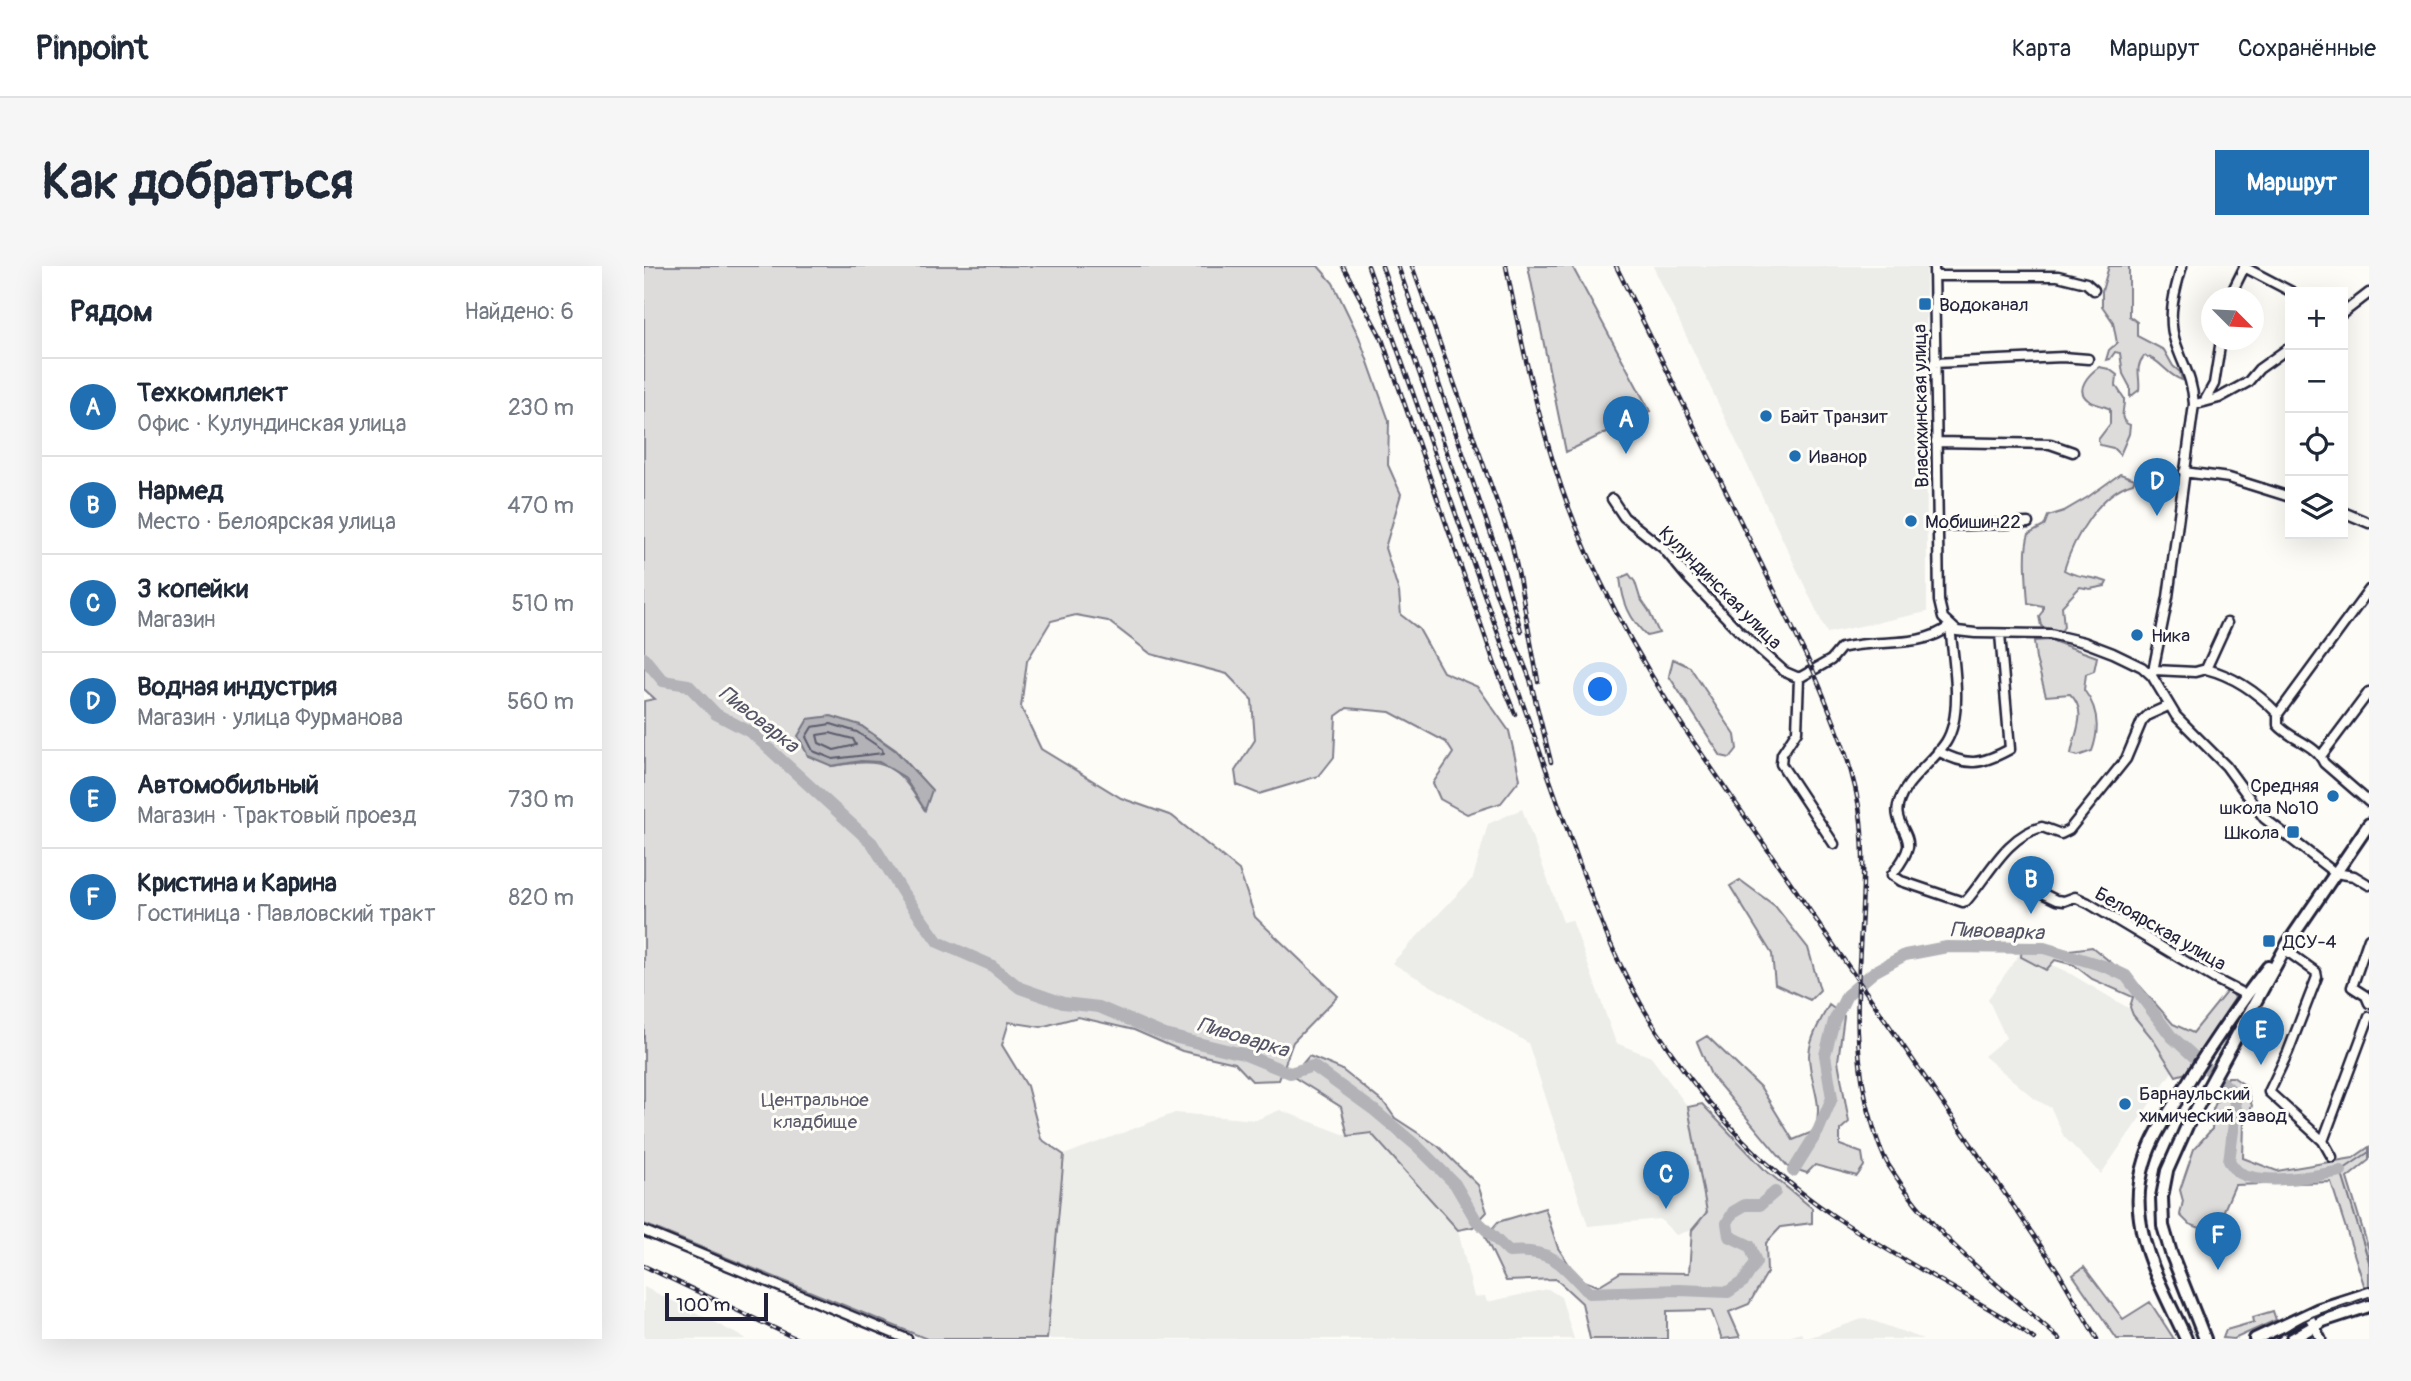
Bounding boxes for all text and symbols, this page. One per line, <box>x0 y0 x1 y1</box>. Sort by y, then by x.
text: Pinpoint <box>35 28 148 69</box>
text: Карта <box>2012 34 2071 63</box>
text: Маршрут <box>2109 34 2200 63</box>
text: Сохранённые <box>2238 34 2376 63</box>
button: Маршрут <box>2215 150 2369 215</box>
text: Как добраться <box>42 152 354 213</box>
north arrow <box>2201 287 2264 350</box>
map controls <box>2285 287 2348 539</box>
button: + <box>2285 287 2348 350</box>
text: Рядом <box>70 293 153 330</box>
place label: Водоканал <box>1939 293 2029 317</box>
marker: Водоканал <box>1917 296 1933 312</box>
text: Найдено: 6 <box>464 297 574 326</box>
street label: Власихинская улица <box>1908 324 1934 488</box>
button: − <box>2285 350 2348 413</box>
text: Техкомплект <box>137 377 288 409</box>
text: A <box>86 393 100 422</box>
text: 230 m <box>508 393 574 422</box>
pin: A <box>1603 396 1649 454</box>
place label: Байт Транзит <box>1780 405 1888 429</box>
marker: Байт Транзит <box>1758 408 1774 424</box>
text: Офис · Кулундинская улица <box>137 409 406 438</box>
button: locate <box>2285 413 2348 476</box>
place label: Иванор <box>1809 445 1867 469</box>
marker: Иванор <box>1787 448 1803 464</box>
pin: D <box>2134 458 2180 516</box>
text: Нармед <box>137 475 223 507</box>
button: layers <box>2285 476 2348 539</box>
text: B <box>86 491 100 520</box>
text: 470 m <box>507 491 574 520</box>
text: Место · Белоярская улица <box>137 507 396 536</box>
place label: Мобишин22 <box>1925 510 2021 534</box>
marker: Мобишин22 <box>1903 513 1919 529</box>
street label: Кулундинская улица <box>1654 521 1787 655</box>
text: 3 копейки <box>137 573 248 605</box>
text: C <box>86 589 100 618</box>
text: 510 m <box>511 589 574 618</box>
text: Магазин <box>137 605 216 634</box>
place label: Ника <box>2151 624 2190 648</box>
marker: Ника <box>2129 627 2145 643</box>
text: Водная индустрия <box>137 671 337 703</box>
your location <box>1583 672 1617 706</box>
water label: Пивоварка <box>713 680 805 760</box>
text: D <box>86 687 100 716</box>
text: 560 m <box>507 687 574 716</box>
text: Магазин · улица Фурманова <box>137 703 403 732</box>
text: Автомобильный <box>137 769 319 801</box>
place label: Средняя школа №10 <box>2219 774 2319 820</box>
text: E <box>87 785 99 814</box>
text: 730 m <box>508 785 574 814</box>
marker: Средняя школа №10 <box>2325 788 2341 804</box>
text: Магазин · Трактовый проезд <box>137 801 416 830</box>
place label: Школа <box>2225 821 2279 845</box>
marker: Школа <box>2285 824 2301 840</box>
pin: B <box>2008 856 2054 914</box>
text: Кристина и Карина <box>137 867 337 899</box>
street label: Белоярская улица <box>2091 882 2231 976</box>
text: F <box>86 883 100 912</box>
text: 820 m <box>508 883 574 912</box>
text: Гостиница · Павловский тракт <box>137 899 435 928</box>
water label: Пивоварка <box>1949 916 2046 947</box>
place label: ДСУ-4 <box>2282 930 2337 954</box>
marker: ДСУ-4 <box>2261 933 2277 949</box>
pin: E <box>2238 1007 2284 1065</box>
water label: Пивоварка <box>1194 1011 1293 1065</box>
place label: Барнаульский химический завод <box>2139 1082 2288 1128</box>
park label: Центральное кладбище <box>761 1088 869 1134</box>
marker: Барнаульский химический завод <box>2117 1096 2133 1112</box>
pin: C <box>1643 1151 1689 1209</box>
pin: F <box>2195 1212 2241 1270</box>
scale bar <box>665 1290 768 1322</box>
text: 100 m <box>676 1293 730 1317</box>

